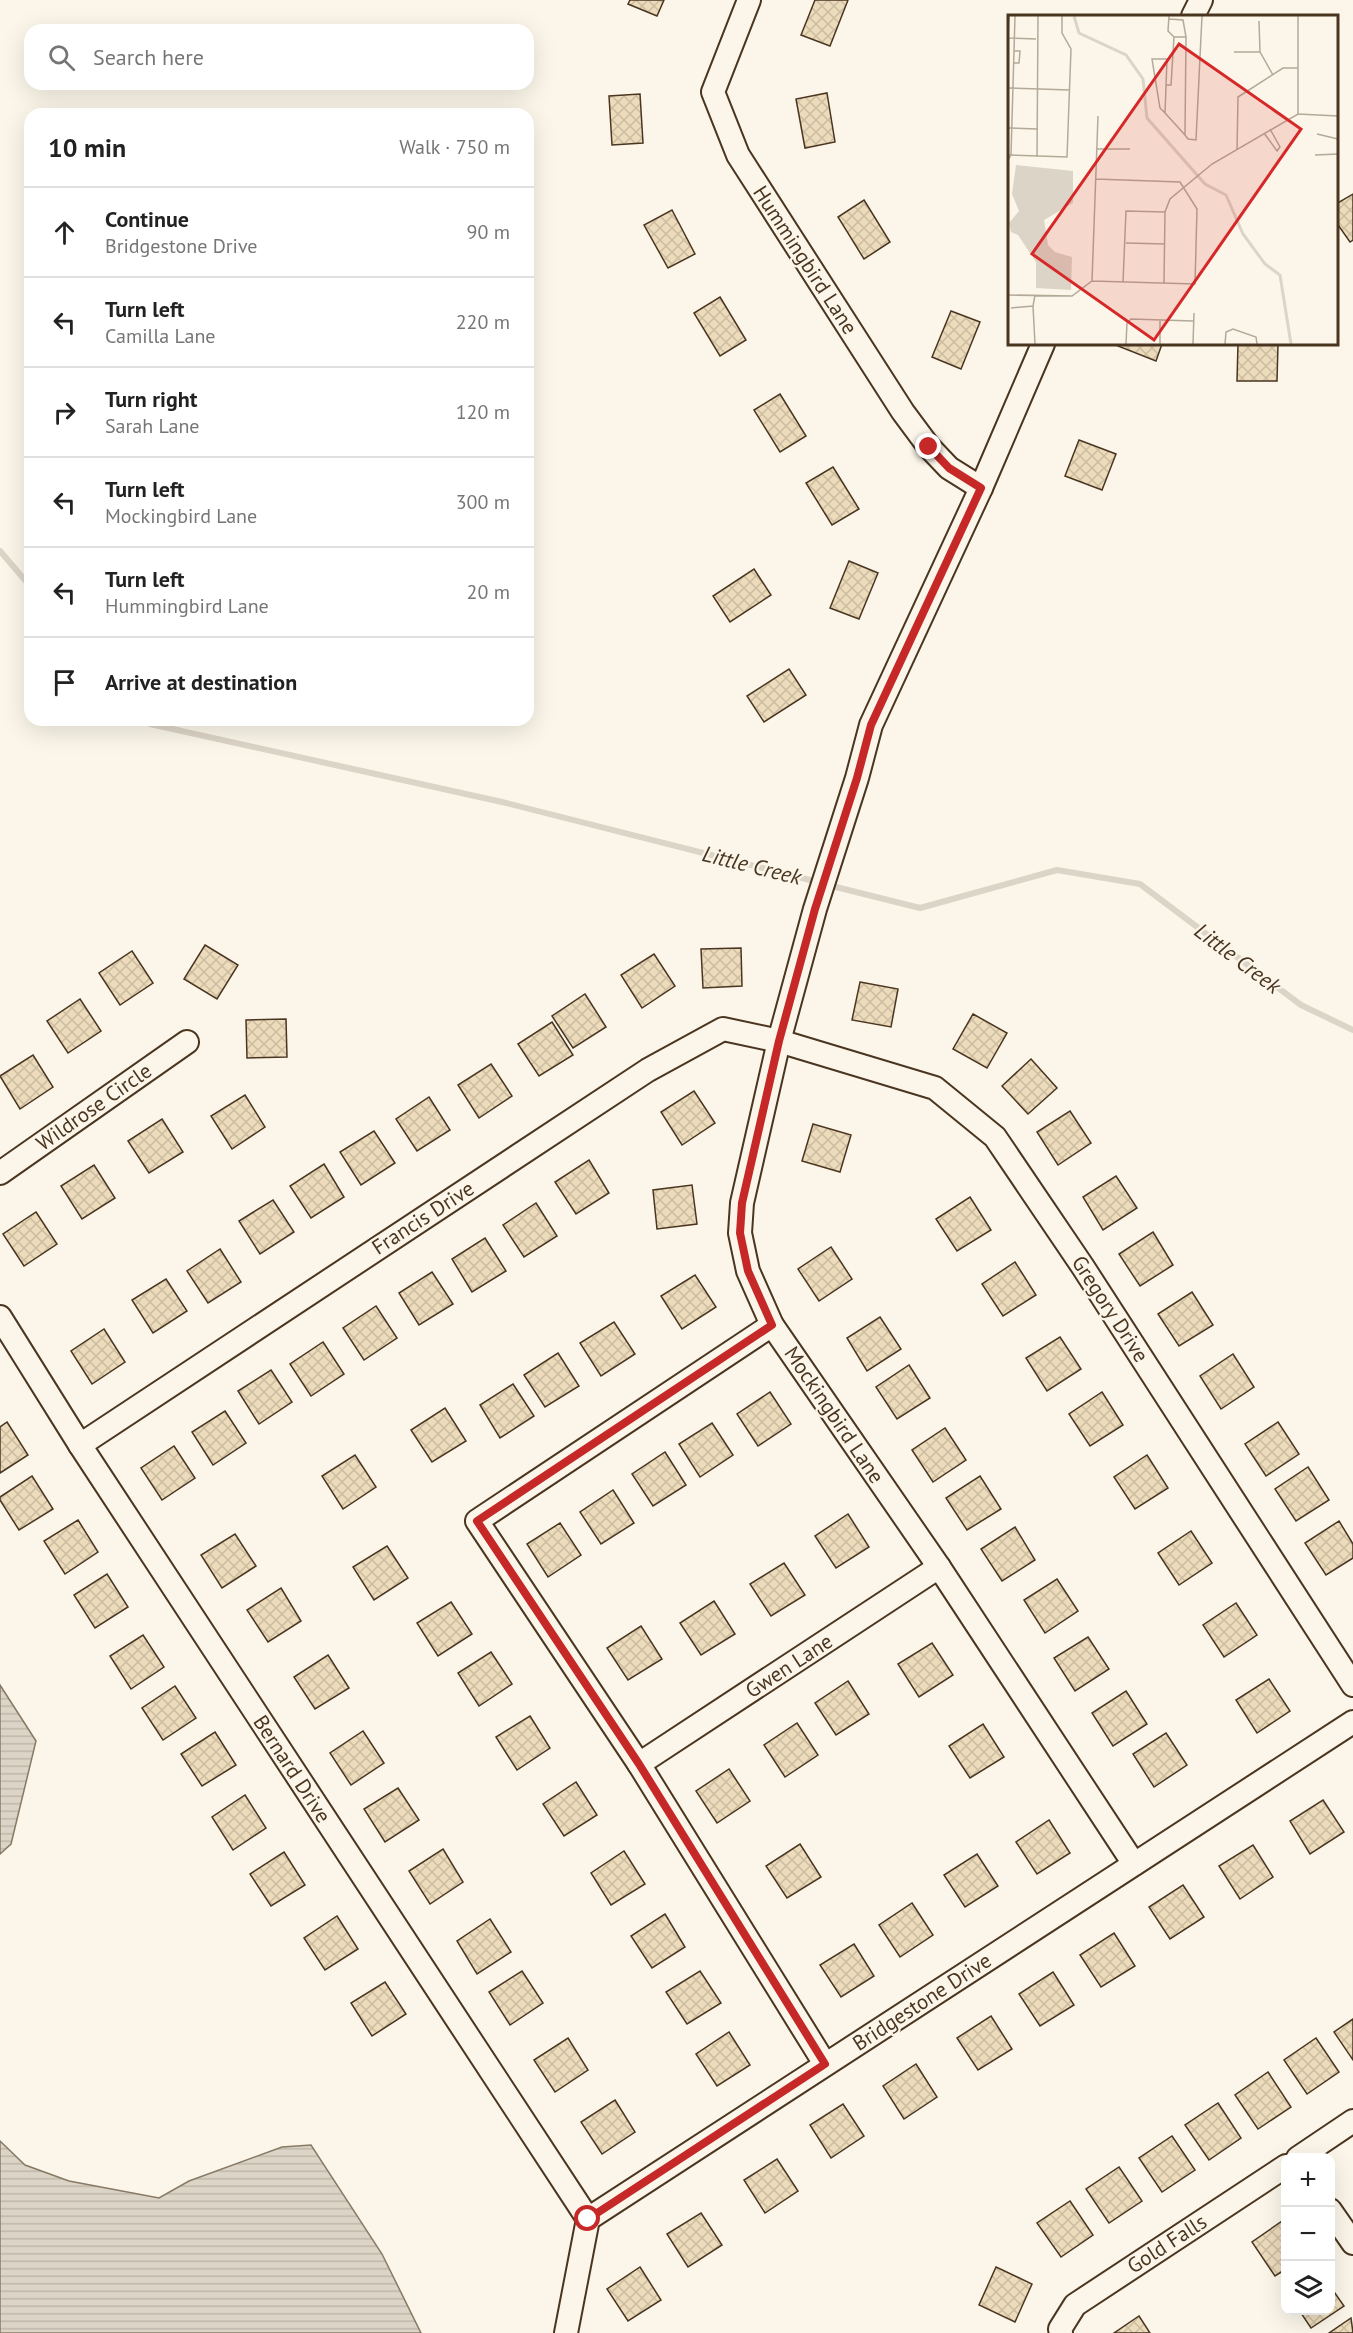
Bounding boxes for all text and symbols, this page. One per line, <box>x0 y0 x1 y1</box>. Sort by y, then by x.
inset map <box>1008 15 1338 345</box>
search box <box>24 24 534 90</box>
icon: search <box>45 41 78 74</box>
text: Search here <box>93 43 204 71</box>
text: 10 min <box>48 131 126 164</box>
text: Walk · 750 m <box>399 134 510 160</box>
street label: Hummingbird Lane <box>747 180 864 339</box>
text: Continue <box>105 205 189 233</box>
icon: ahead <box>48 216 81 249</box>
text: 90 m <box>467 219 510 245</box>
text: Bridgestone Drive <box>105 233 257 259</box>
text: Turn left <box>105 295 185 323</box>
icon: left <box>48 306 81 339</box>
text: 220 m <box>456 309 510 335</box>
text: Camilla Lane <box>105 323 216 349</box>
text: Turn right <box>105 385 197 413</box>
icon: right <box>48 396 81 429</box>
text: 120 m <box>456 399 510 425</box>
text: Sarah Lane <box>105 413 200 439</box>
route end <box>915 433 941 459</box>
text: Turn left <box>105 475 185 503</box>
icon: left <box>48 486 81 519</box>
text: 300 m <box>456 489 510 515</box>
text: Mockingbird Lane <box>105 503 257 529</box>
text: Turn left <box>105 565 185 593</box>
icon: left <box>48 576 81 609</box>
text: 20 m <box>467 579 510 605</box>
text: Hummingbird Lane <box>105 593 269 619</box>
icon: arrive <box>48 666 81 699</box>
text: Arrive at destination <box>105 668 297 696</box>
water label: Little Creek <box>700 839 805 891</box>
water label: Little Creek <box>1189 916 1288 1000</box>
street label: Wildrose Circle <box>31 1057 157 1156</box>
street label: Francis Drive <box>367 1175 479 1261</box>
street label: Gregory Drive <box>1066 1250 1155 1367</box>
street label: Mockingbird Lane <box>779 1341 890 1489</box>
street label: Gwen Lane <box>740 1627 838 1704</box>
street label: Bernard Drive <box>248 1710 337 1828</box>
street label: Bridgestone Drive <box>847 1947 996 2056</box>
map controls <box>1281 2153 1335 2315</box>
button: + <box>1281 2153 1335 2207</box>
route start <box>574 2205 600 2231</box>
button: − <box>1281 2207 1335 2261</box>
street label: Gold Falls <box>1122 2208 1212 2279</box>
button: layers <box>1281 2261 1335 2315</box>

